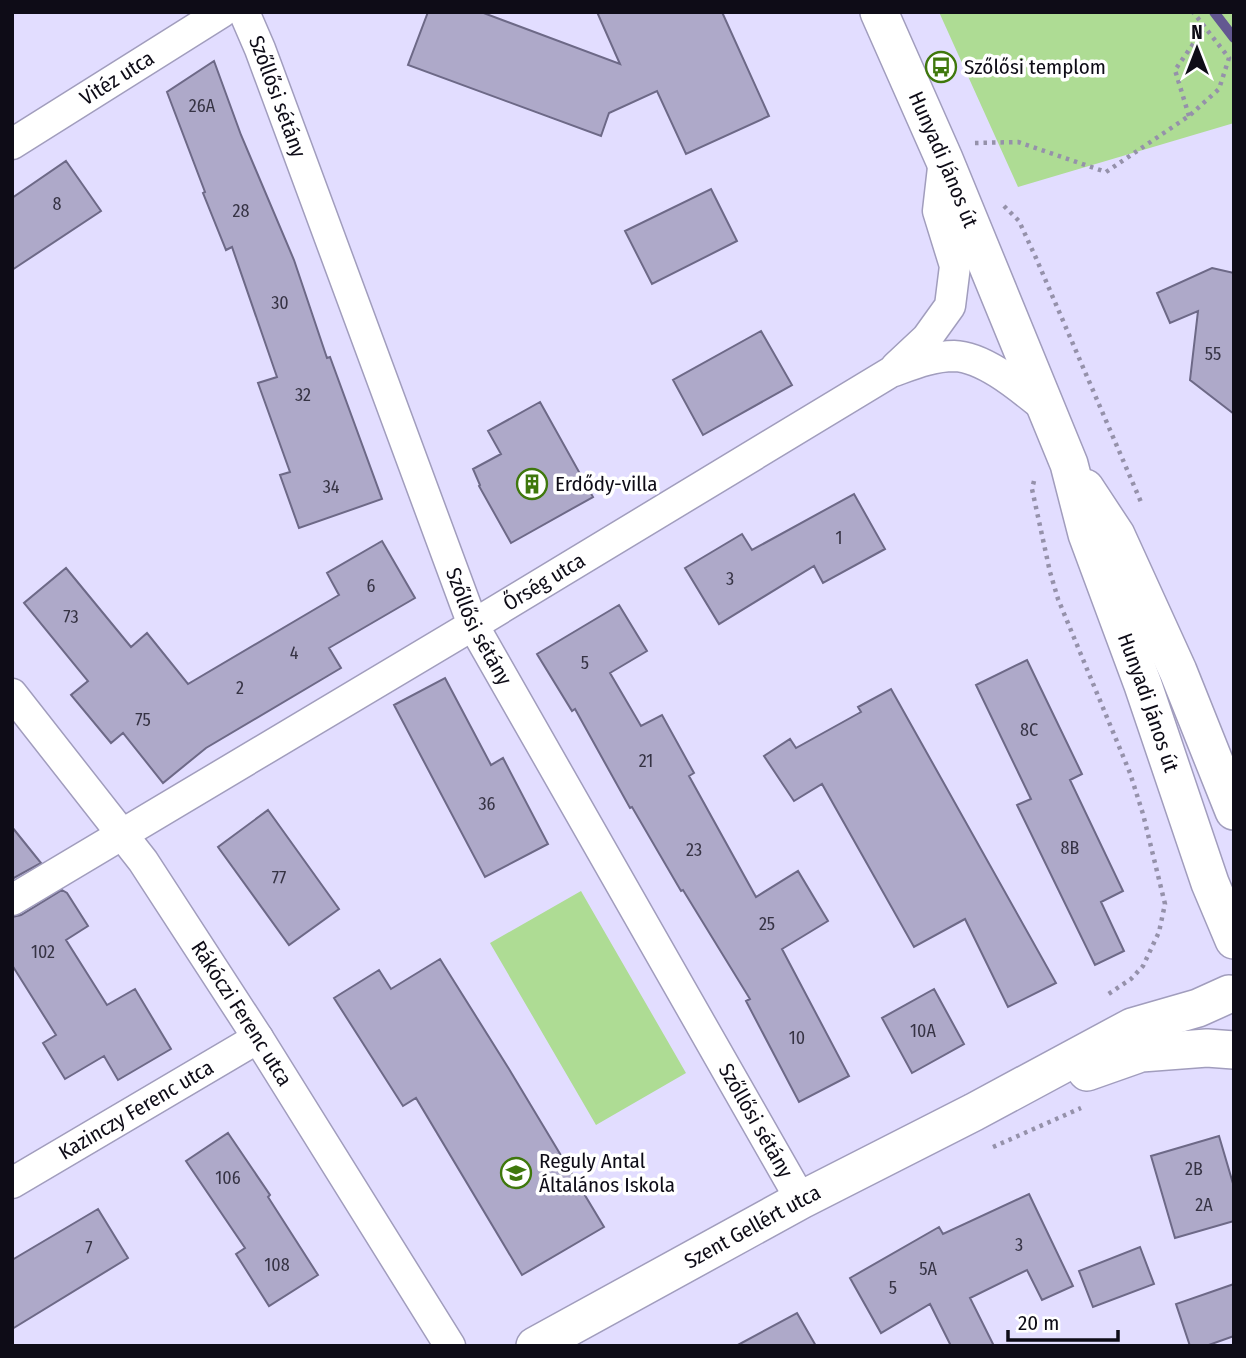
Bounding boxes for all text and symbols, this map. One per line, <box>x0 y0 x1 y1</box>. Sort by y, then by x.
north arrow <box>1162 14 1232 84</box>
text: N <box>1191 21 1203 44</box>
street label: Szőllősi sétány <box>243 32 312 161</box>
street label: Vitéz utca <box>75 45 159 111</box>
bus stop icon: Szőlősi templom <box>924 50 958 84</box>
place label: Szőlősi templom <box>964 54 1106 80</box>
street label: Hunyadi János út <box>903 87 984 232</box>
house number: 26A <box>189 95 216 117</box>
house number: 8 <box>53 193 62 215</box>
house number: 28 <box>233 200 249 222</box>
house number: 30 <box>271 292 289 314</box>
house number: 55 <box>1205 343 1221 365</box>
house number: 32 <box>295 384 311 406</box>
building icon: Erdődy-villa <box>515 467 549 501</box>
place label: Erdődy-villa <box>555 471 658 497</box>
house number: 34 <box>323 476 340 498</box>
house number: 1 <box>835 527 843 549</box>
street label: Őrség utca <box>499 547 590 617</box>
street label: Szőllősi sétány <box>440 564 518 690</box>
house number: 3 <box>726 568 734 590</box>
house number: 6 <box>367 575 376 597</box>
house number: 73 <box>63 606 79 628</box>
street label: Hunyadi János út <box>1112 629 1185 776</box>
house number: 4 <box>290 642 299 664</box>
house number: 5 <box>581 652 589 674</box>
house number: 2 <box>236 677 244 699</box>
house number: 75 <box>135 709 151 731</box>
house number: 8C <box>1020 719 1038 741</box>
house number: 21 <box>639 750 653 772</box>
house number: 36 <box>478 793 496 815</box>
house number: 8B <box>1061 837 1080 859</box>
house number: 23 <box>686 839 702 861</box>
house number: 77 <box>272 867 286 889</box>
house number: 25 <box>759 913 775 935</box>
street label: Rákóczi Ferenc utca <box>186 936 298 1091</box>
house number: 102 <box>31 941 55 963</box>
house number: 10A <box>910 1020 936 1042</box>
house number: 10 <box>789 1027 805 1049</box>
street label: Kazinczy Ferenc utca <box>54 1054 218 1166</box>
street label: Szőllősi sétány <box>713 1059 799 1183</box>
place label: Reguly Antal Általános Iskola <box>539 1148 675 1198</box>
school or university icon: Reguly Antal Általános Iskola <box>499 1156 533 1190</box>
house number: 2B <box>1185 1158 1203 1180</box>
house number: 106 <box>215 1167 241 1189</box>
street label: Szent Gellért utca <box>680 1179 825 1274</box>
house number: 2A <box>1195 1194 1213 1216</box>
house number: 3 <box>1015 1234 1023 1256</box>
house number: 7 <box>85 1237 93 1259</box>
house number: 108 <box>264 1254 290 1276</box>
house number: 5A <box>919 1258 937 1280</box>
house number: 5 <box>889 1277 897 1299</box>
scale bar <box>1008 1298 1118 1342</box>
text: 20 m <box>1018 1310 1059 1336</box>

